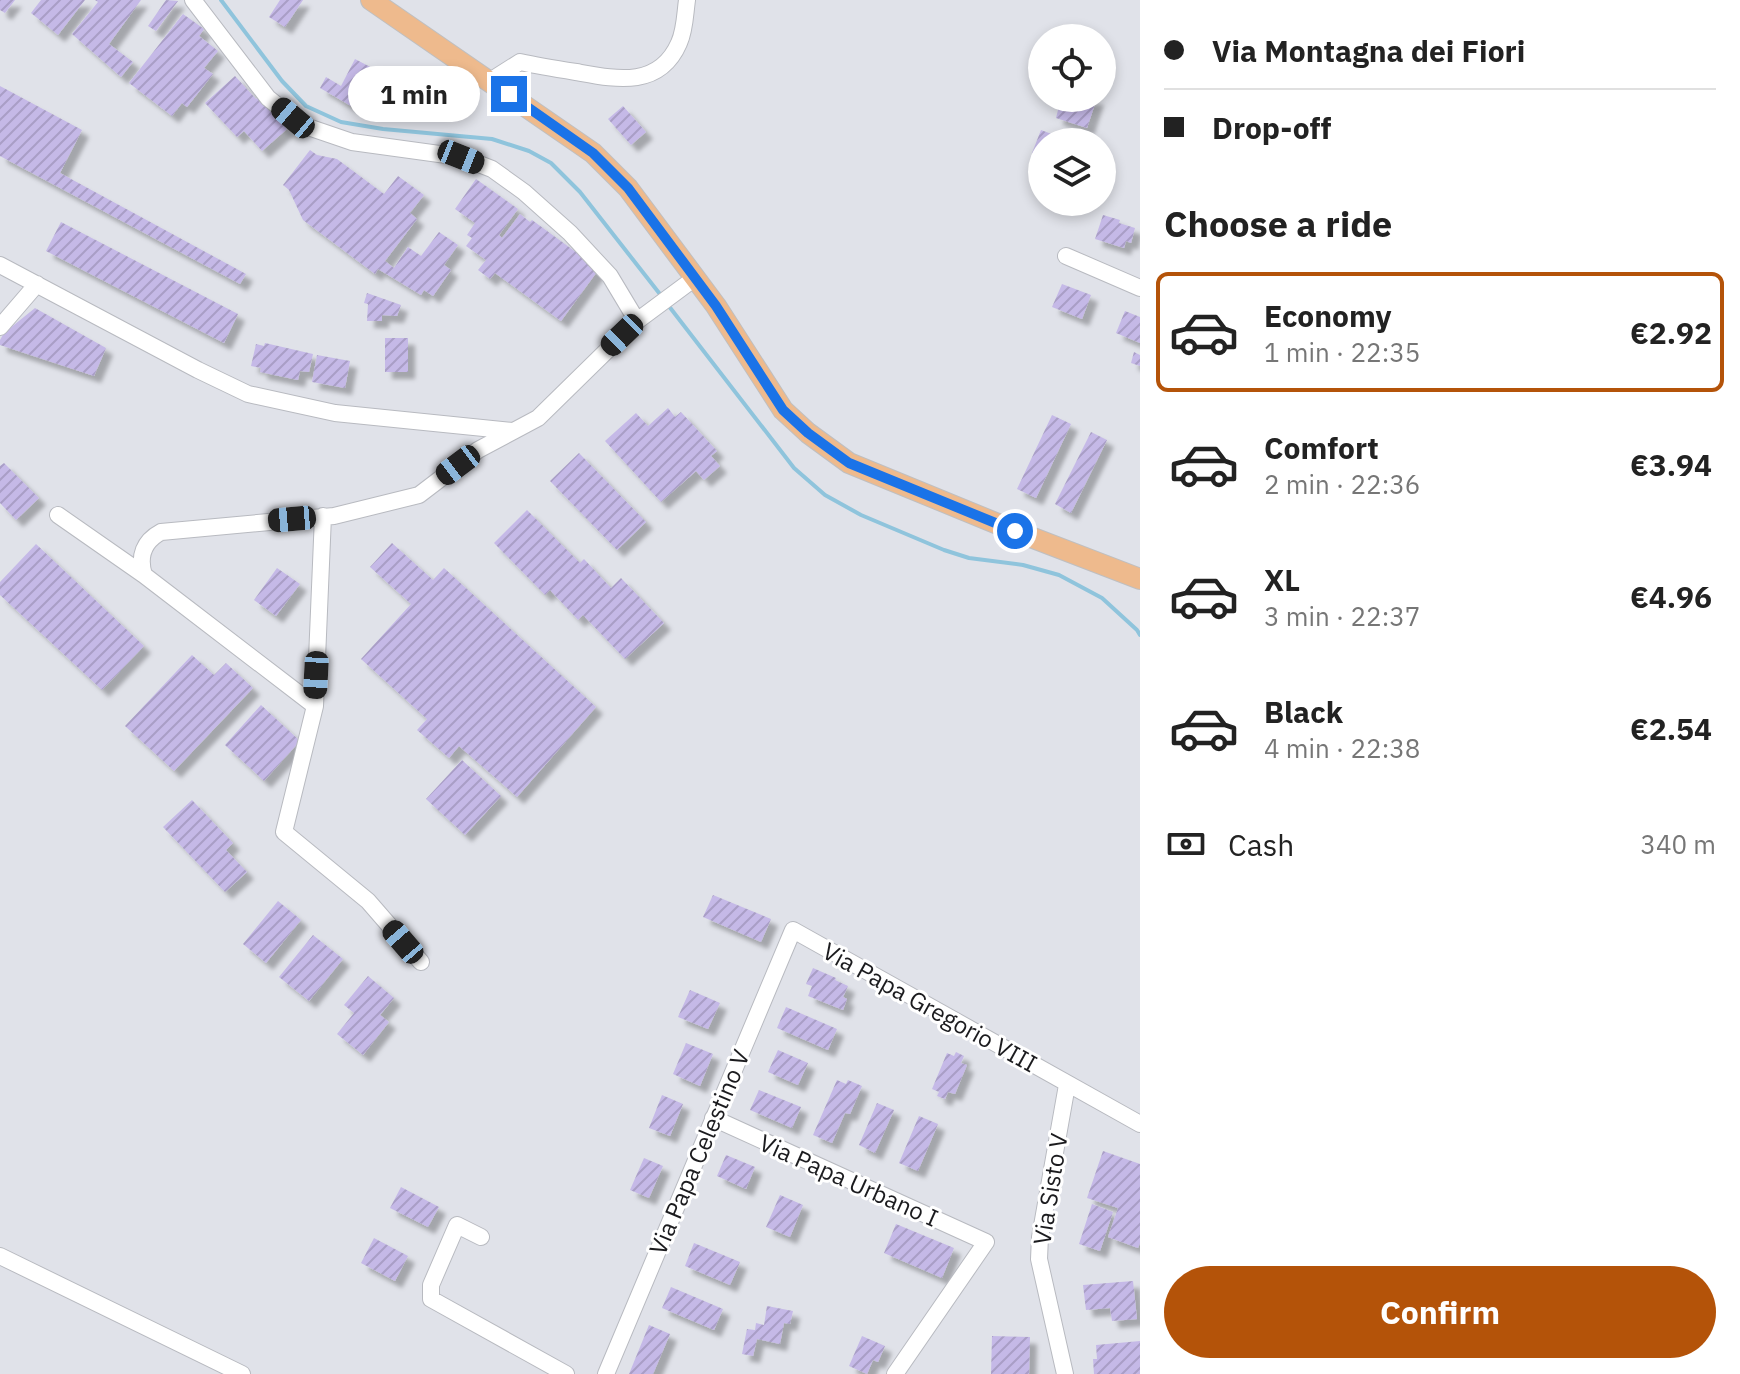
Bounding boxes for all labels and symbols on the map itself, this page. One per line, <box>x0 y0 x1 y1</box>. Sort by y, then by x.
callout: 1 min <box>349 66 481 122</box>
route end <box>491 76 527 112</box>
car <box>267 93 319 143</box>
car <box>434 137 488 177</box>
car <box>596 310 648 360</box>
car <box>432 441 484 489</box>
car <box>267 505 317 533</box>
route start <box>997 513 1033 549</box>
car <box>303 650 329 700</box>
car <box>378 916 428 968</box>
street label: Via Papa Gregorio VIII <box>817 935 1043 1079</box>
street label: Via Papa Celestino V <box>641 1044 757 1259</box>
street label: Via Papa Urbano I <box>754 1126 944 1234</box>
street label: Via Sisto V <box>1025 1131 1075 1247</box>

